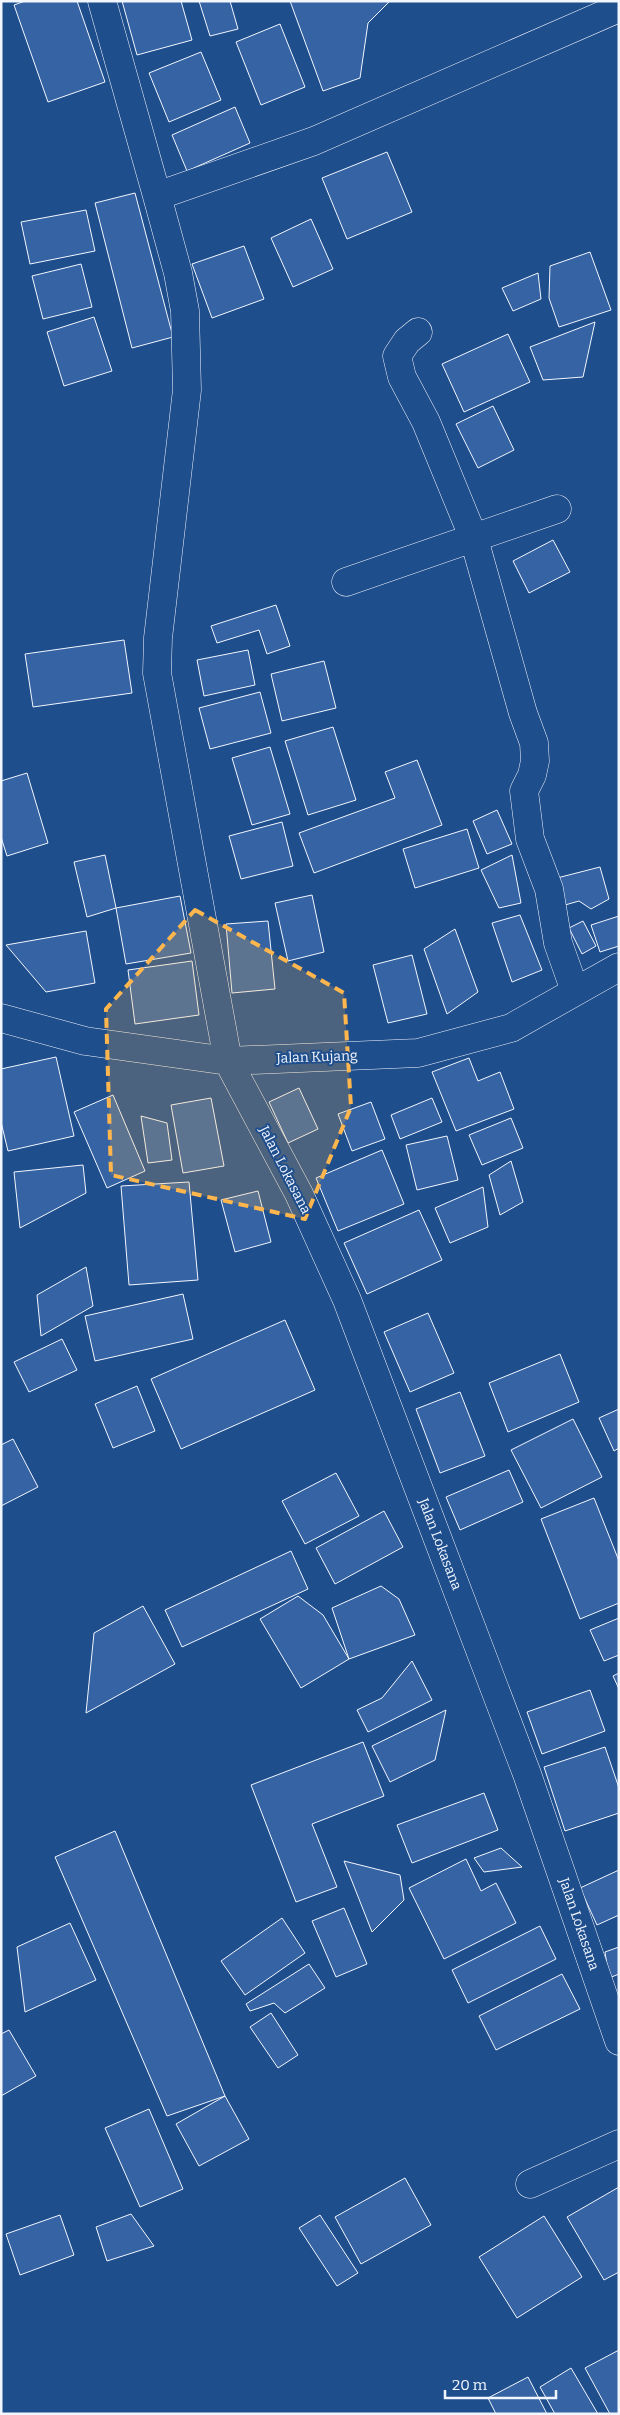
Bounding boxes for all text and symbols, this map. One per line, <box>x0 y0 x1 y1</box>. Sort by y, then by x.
street label: Jalan Kujang <box>275 1047 358 1067</box>
street label: Jalan Lokasana <box>255 1122 315 1217</box>
street label: Jalan Lokasana <box>414 1495 465 1593</box>
street label: Jalan Lokasana <box>555 1875 603 1973</box>
scale bar <box>445 2368 556 2400</box>
text: 20 m <box>452 2376 488 2394</box>

